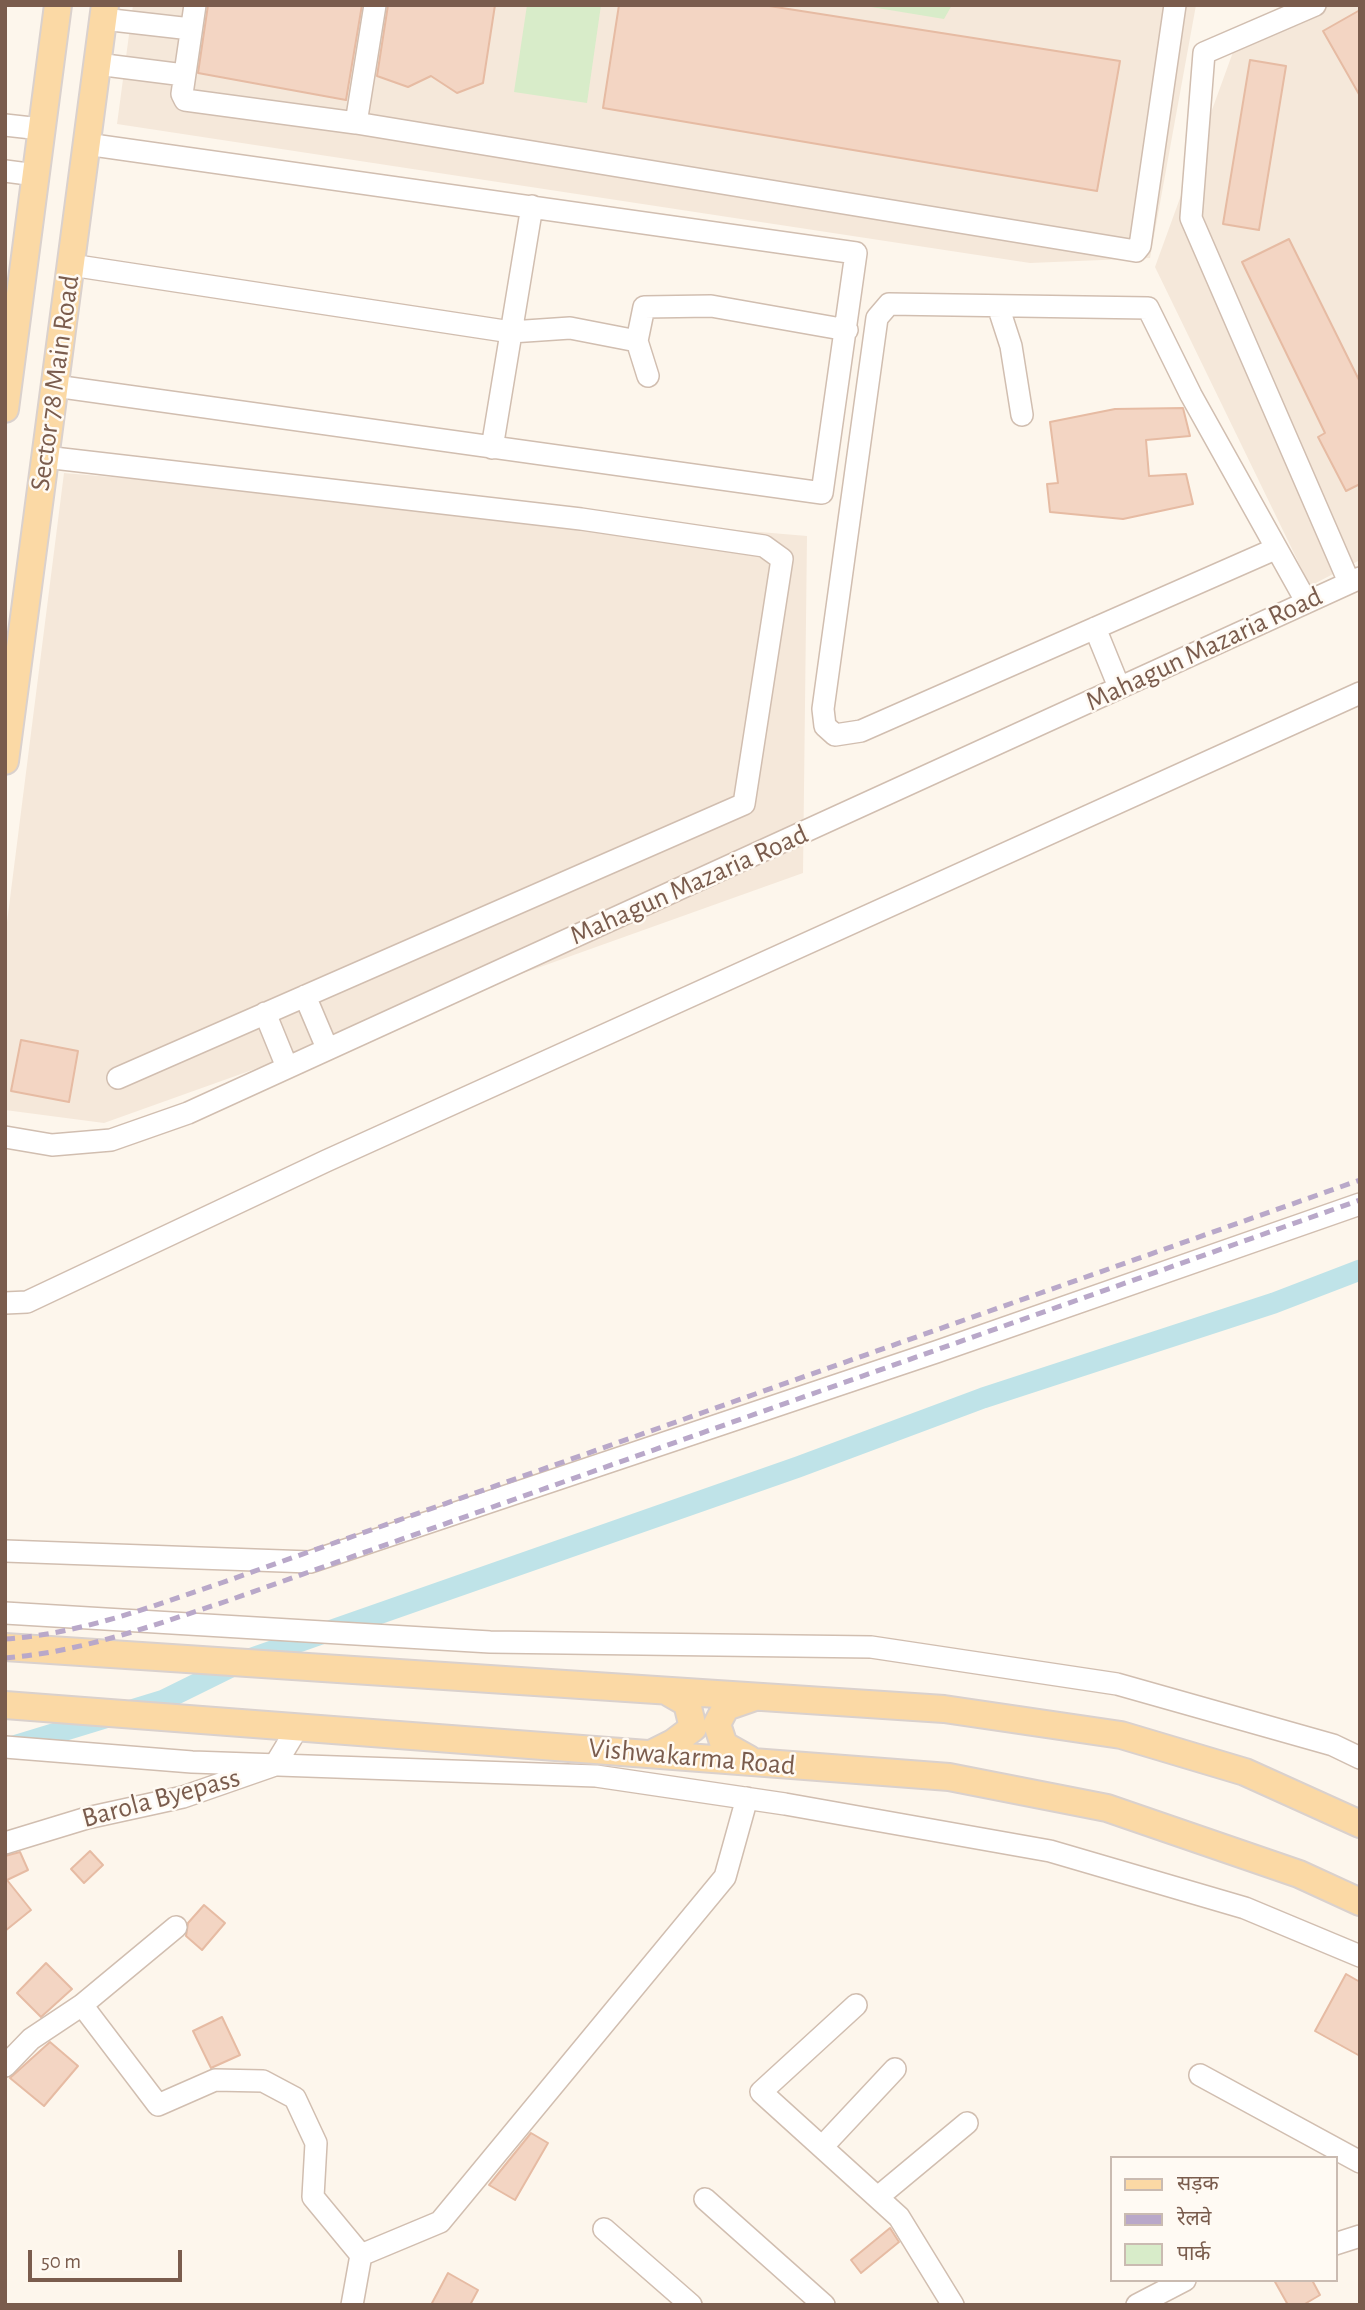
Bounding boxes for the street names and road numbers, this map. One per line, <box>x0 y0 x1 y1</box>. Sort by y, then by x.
street label: Sector 78 Main Road <box>23 273 87 493</box>
street label: Mahagun Mazaria Road <box>1080 579 1328 719</box>
street label: Mahagun Mazaria Road <box>565 817 813 953</box>
street label: Vishwakarma Road <box>587 1731 797 1783</box>
street label: Barola Byepass <box>78 1761 244 1835</box>

